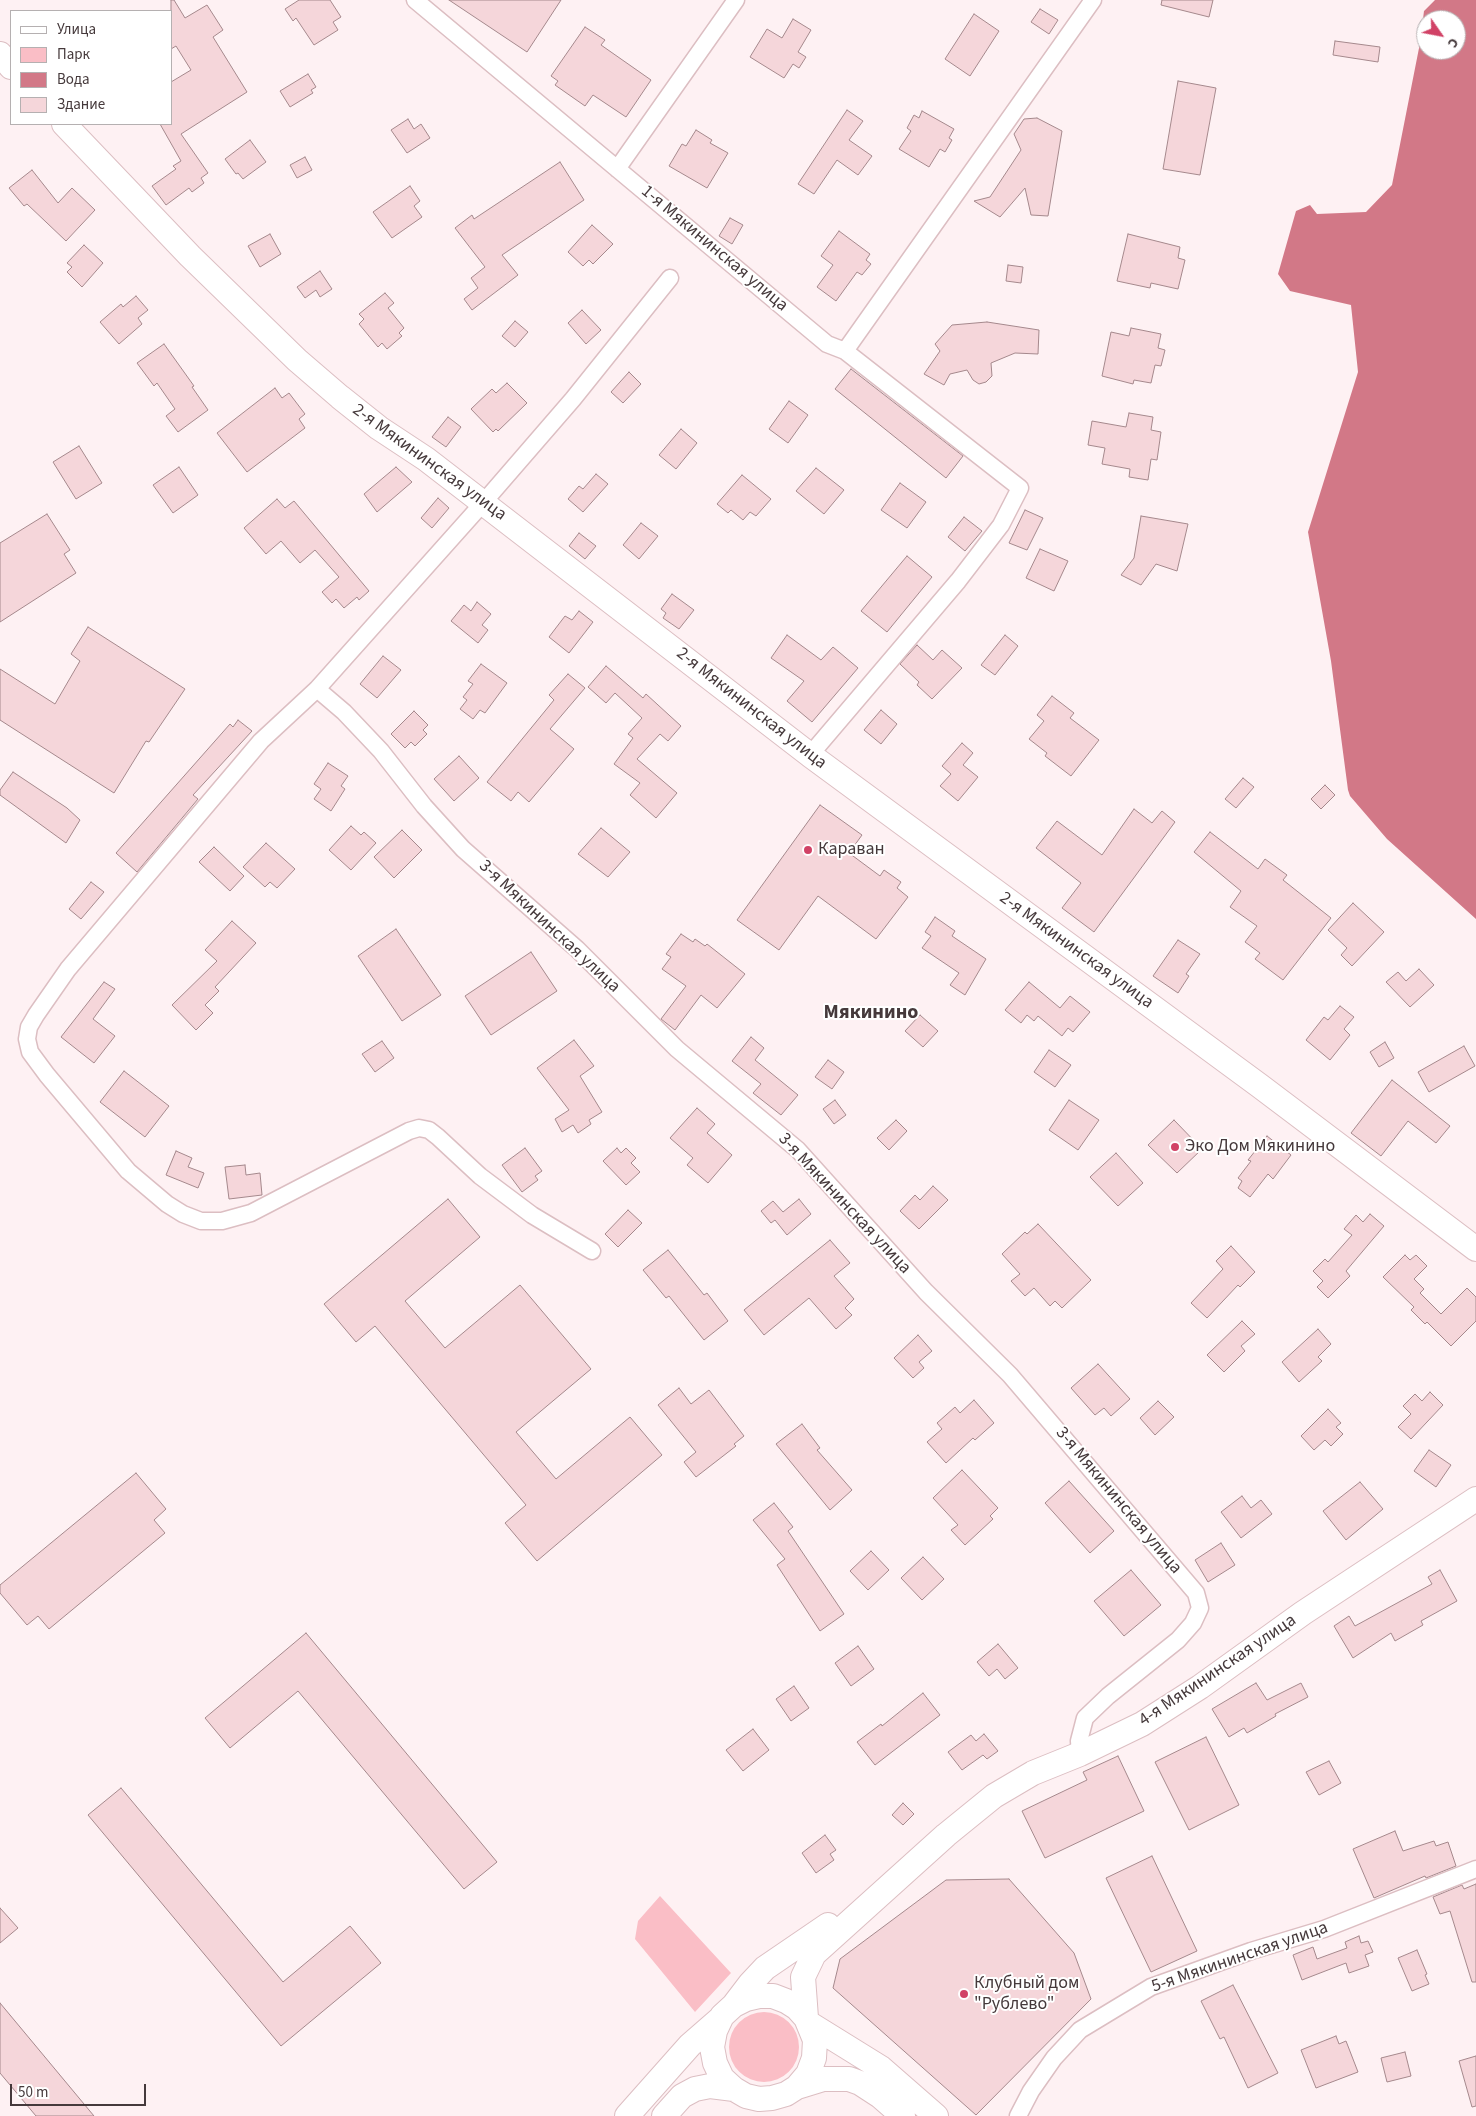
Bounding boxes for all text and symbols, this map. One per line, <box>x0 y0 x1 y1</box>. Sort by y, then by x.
legend <box>10 10 172 125</box>
north arrow <box>1416 10 1466 60</box>
text: Улица <box>57 19 96 40</box>
text: С <box>1442 34 1463 51</box>
text: Парк <box>57 44 90 65</box>
text: Вода <box>57 69 90 90</box>
text: Здание <box>57 94 105 115</box>
street label: 1-я Мякининская улица <box>636 181 792 317</box>
street label: 2-я Мякининская улица <box>348 400 510 526</box>
street label: 2-я Мякининская улица <box>671 643 831 775</box>
place label: Караван <box>818 839 885 861</box>
marker: Караван <box>802 844 814 856</box>
street label: 3-я Мякининская улица <box>474 856 624 998</box>
street label: 2-я Мякининская улица <box>995 888 1157 1014</box>
district label: Мякинино <box>824 1002 918 1026</box>
street label: 3-я Мякининская улица <box>773 1129 915 1279</box>
place label: Эко Дом Мякинино <box>1185 1136 1335 1158</box>
marker: Эко Дом Мякинино <box>1169 1141 1181 1153</box>
street label: 3-я Мякининская улица <box>1050 1423 1186 1579</box>
street label: 4-я Мякининская улица <box>1135 1610 1301 1732</box>
street label: 5-я Мякининская улица <box>1149 1918 1331 1998</box>
place label: Клубный дом "Рублево" <box>974 1973 1079 2016</box>
marker: Клубный дом "Рублево" <box>958 1988 970 2000</box>
scale bar <box>12 2074 149 2106</box>
text: 50 m <box>18 2082 48 2103</box>

